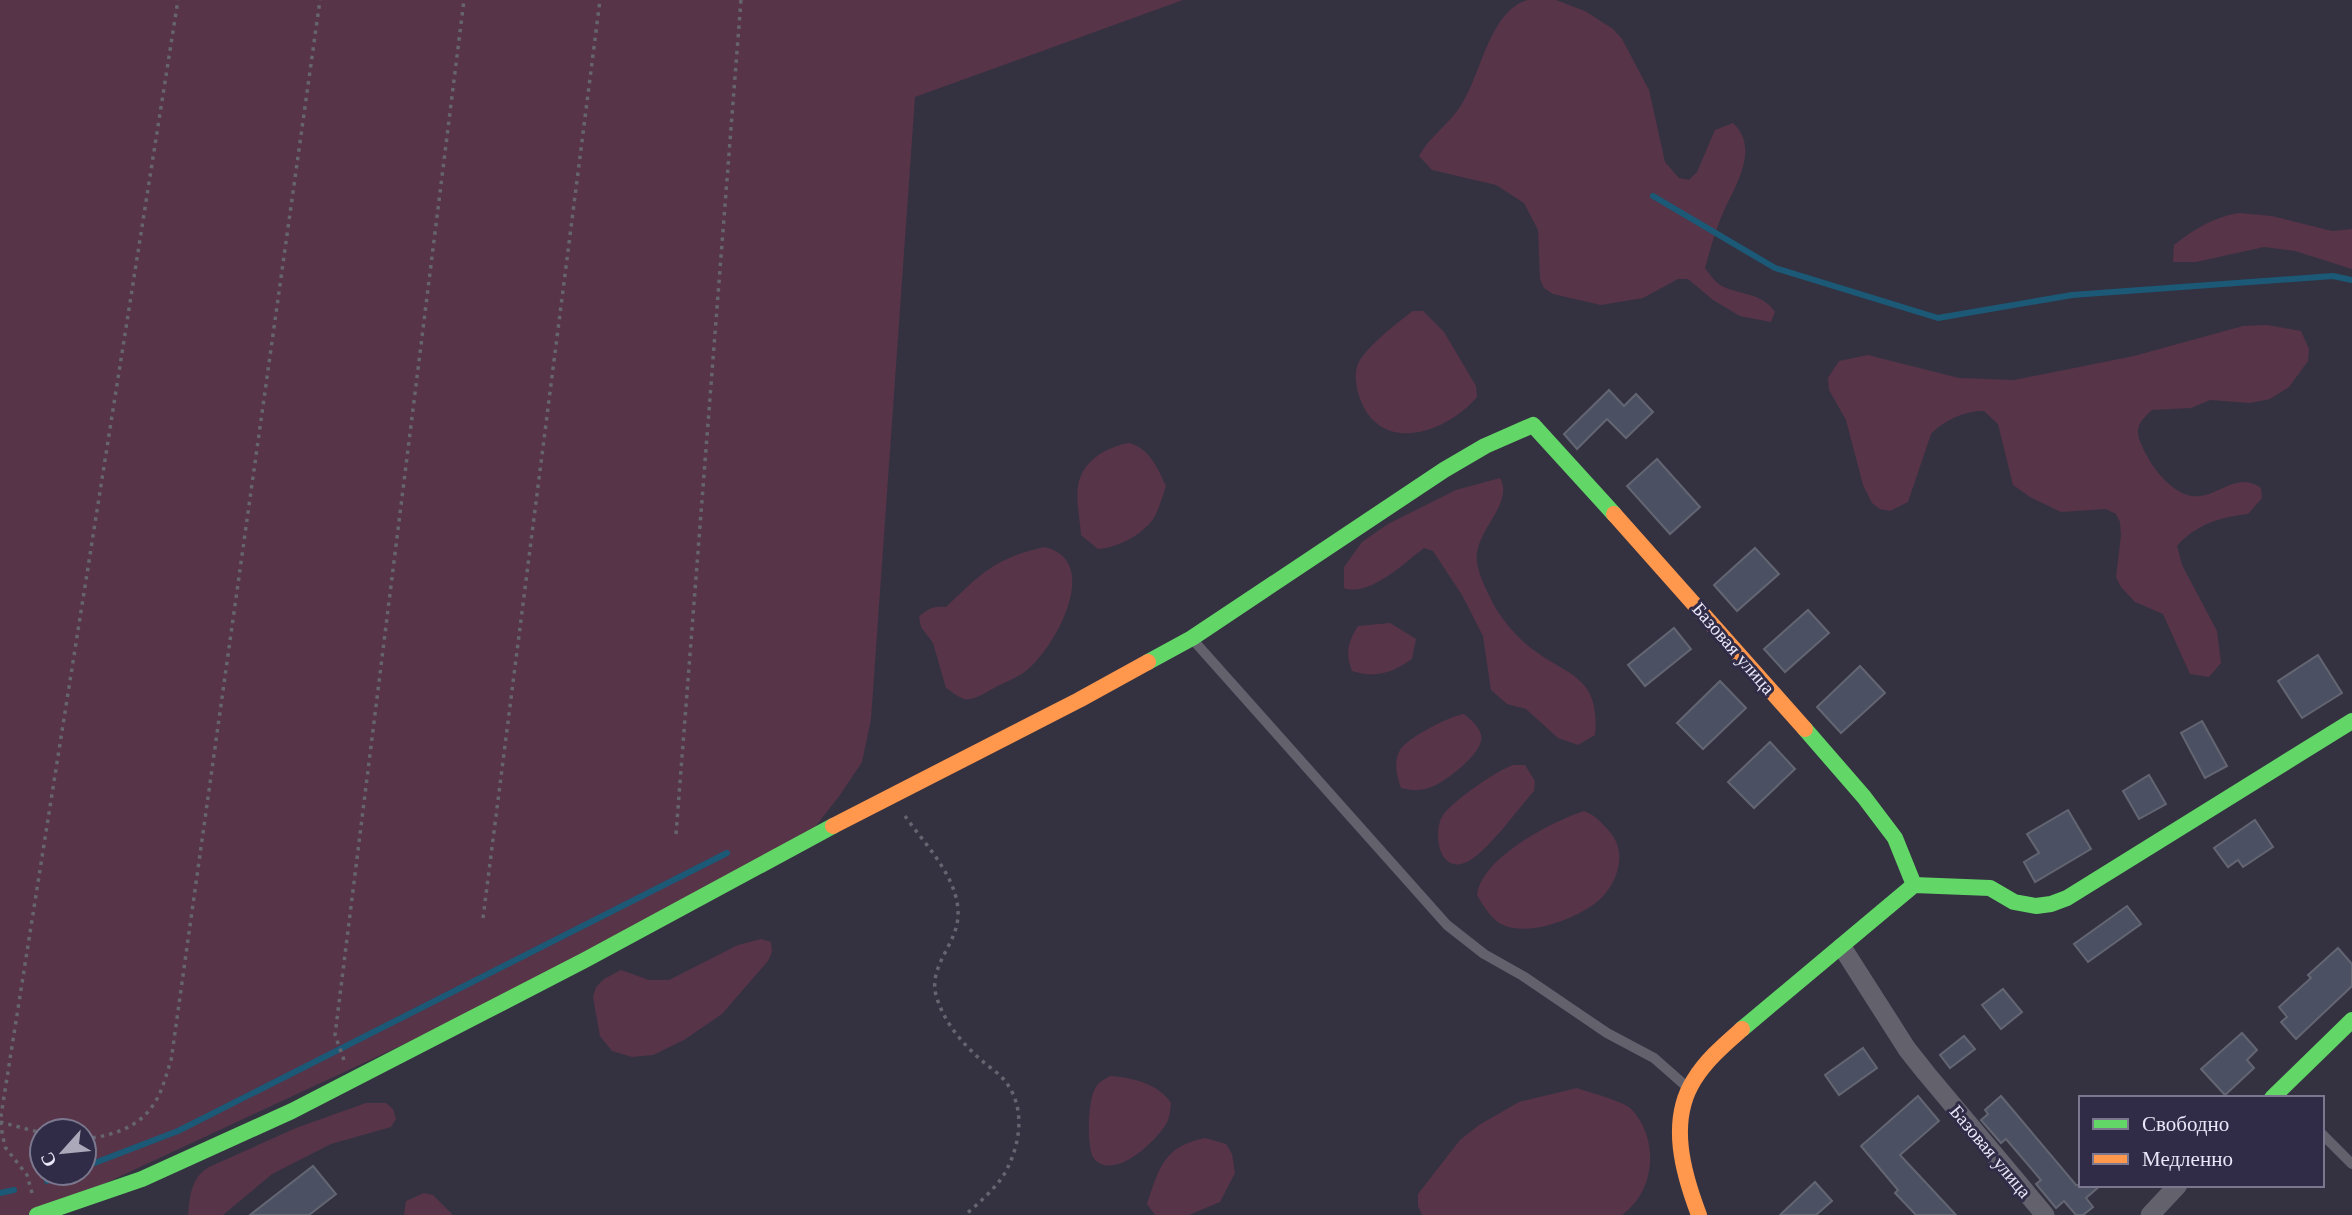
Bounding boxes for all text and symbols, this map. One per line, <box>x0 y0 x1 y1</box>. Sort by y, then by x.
street label: Базовая улица <box>1687 598 1780 700</box>
legend <box>2079 1096 2324 1187</box>
street label: Базовая улица <box>1945 1100 2037 1203</box>
text: Свободно <box>2142 1111 2229 1137</box>
north arrow <box>28 1117 98 1187</box>
text: Медленно <box>2142 1146 2233 1172</box>
text: С <box>35 1148 62 1171</box>

